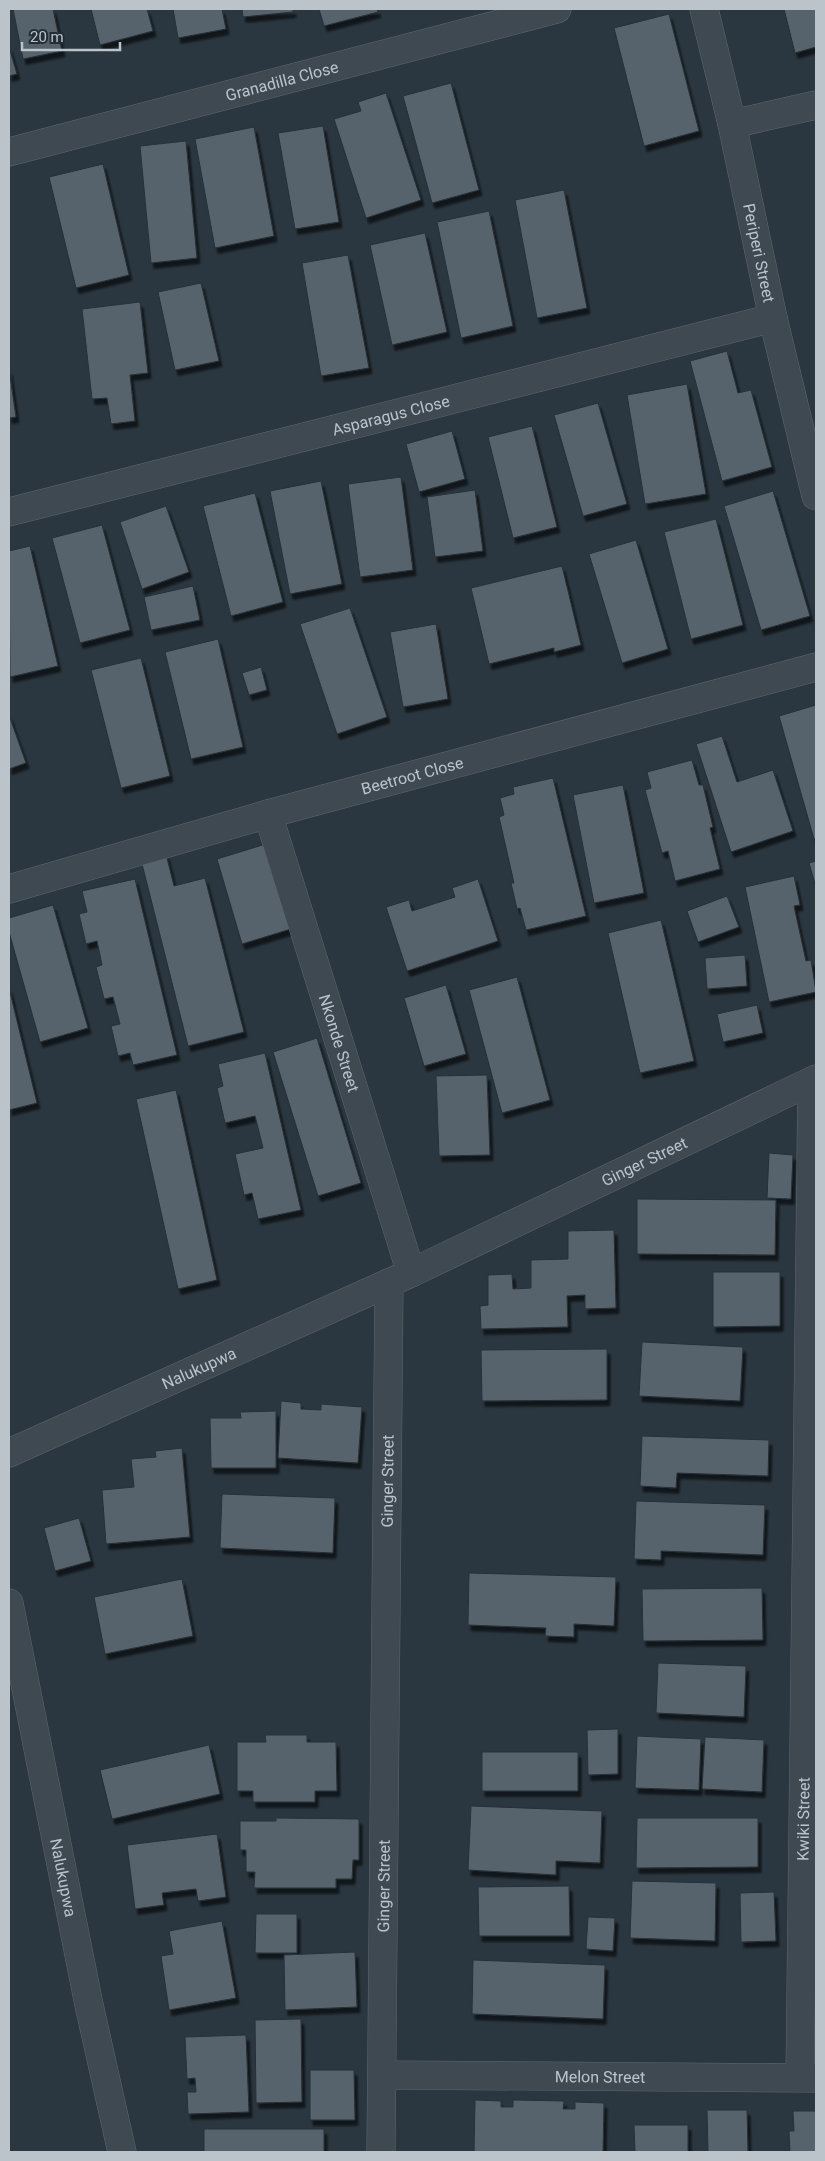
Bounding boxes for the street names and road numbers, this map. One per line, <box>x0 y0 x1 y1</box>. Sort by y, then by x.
street label: Granadilla Close <box>224 57 340 105</box>
street label: Periperi Street <box>739 202 778 304</box>
street label: Asparagus Close <box>330 391 452 440</box>
street label: Beetroot Close <box>359 753 466 799</box>
street label: Nkonde Street <box>315 992 363 1094</box>
street label: Ginger Street <box>598 1133 690 1190</box>
street label: Nalukupwa <box>159 1344 239 1393</box>
street label: Ginger Street <box>378 1435 398 1527</box>
street label: Kwiki Street <box>794 1777 814 1861</box>
street label: Nalukupwa <box>46 1837 80 1919</box>
street label: Ginger Street <box>374 1840 394 1932</box>
street label: Melon Street <box>555 2067 645 2087</box>

